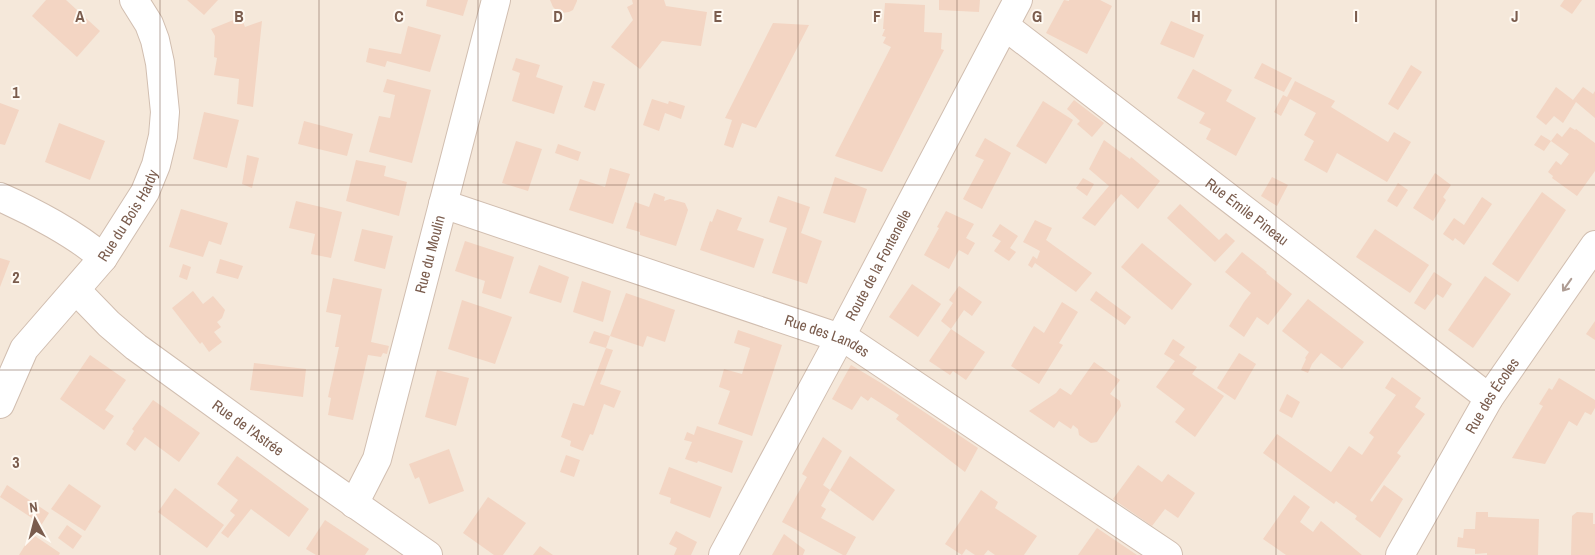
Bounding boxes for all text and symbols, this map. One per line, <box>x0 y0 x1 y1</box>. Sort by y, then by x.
text: A <box>75 5 85 27</box>
text: B <box>234 5 244 27</box>
text: C <box>394 5 404 27</box>
text: D <box>553 5 563 27</box>
text: E <box>714 5 723 27</box>
text: F <box>873 5 881 27</box>
text: G <box>1032 5 1042 27</box>
text: H <box>1191 5 1201 27</box>
text: I <box>1354 5 1358 27</box>
text: J <box>1511 5 1519 27</box>
text: 1 <box>12 81 20 103</box>
street label: Rue du Bois Hardy <box>92 166 163 265</box>
street label: Rue Émile Pineau <box>1201 173 1293 250</box>
street label: Route de la Fontenelle <box>840 205 916 324</box>
street label: Rue du Moulin <box>409 213 450 296</box>
text: 2 <box>12 266 20 288</box>
one-way arrow <box>1562 278 1572 292</box>
street label: Rue des Landes <box>782 309 874 362</box>
street label: Rue des Écoles <box>1460 353 1524 437</box>
street label: Rue de l'Astrée <box>208 394 288 461</box>
text: 3 <box>12 451 20 473</box>
north arrow <box>10 495 60 545</box>
text: N <box>28 498 39 517</box>

